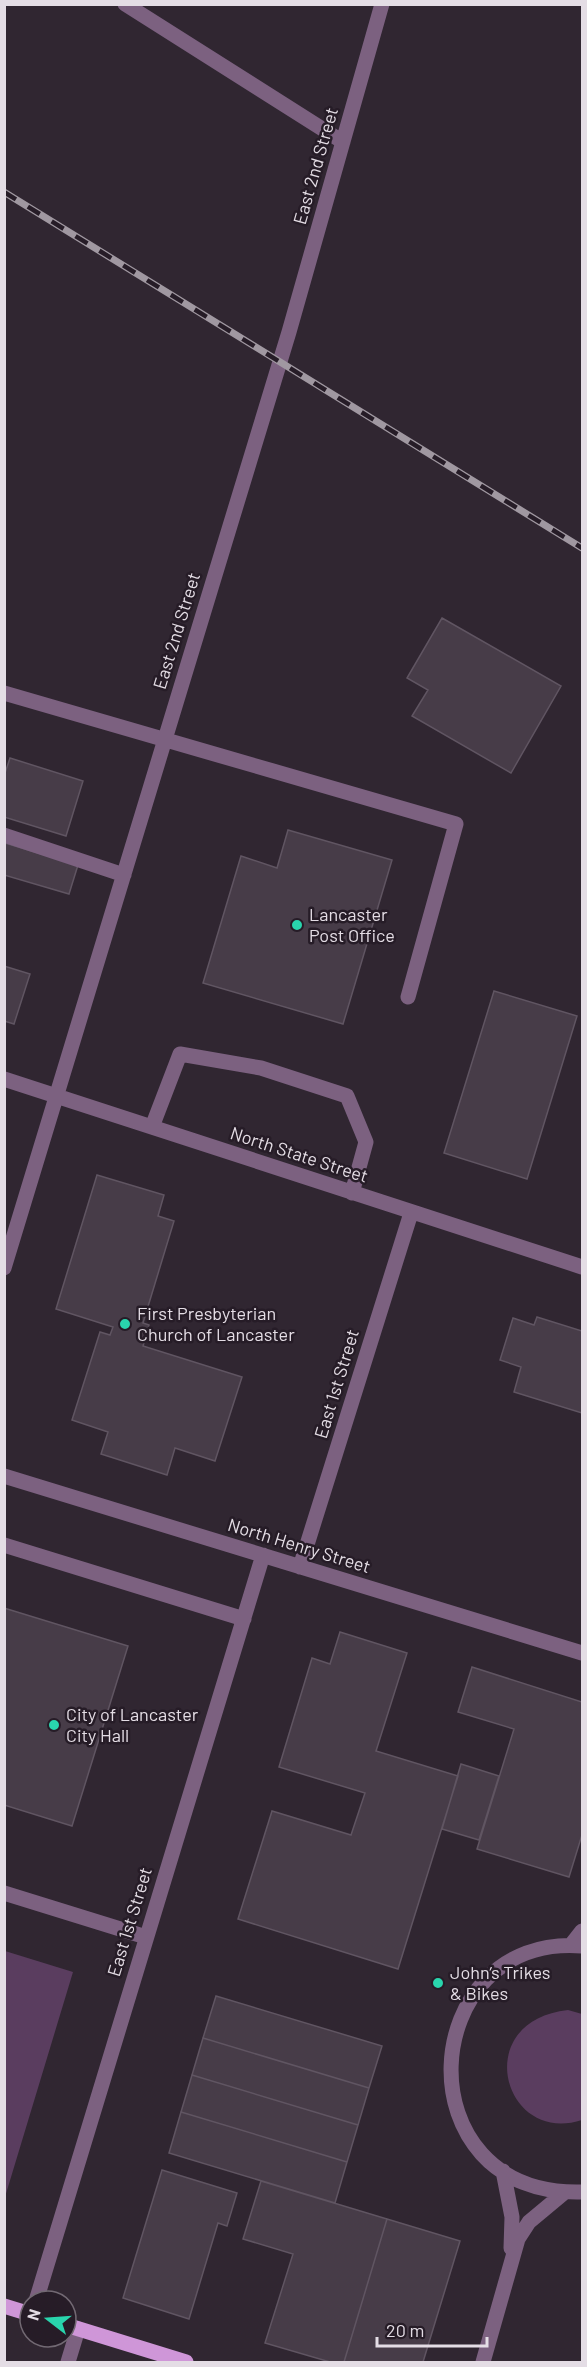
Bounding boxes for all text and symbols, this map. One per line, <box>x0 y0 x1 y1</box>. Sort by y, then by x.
street label: East 2nd Street <box>288 105 342 227</box>
street label: East 2nd Street <box>148 570 204 692</box>
place label: Lancaster Post Office <box>309 903 395 946</box>
marker: Lancaster Post Office <box>290 918 304 932</box>
street label: North State Street <box>228 1121 371 1187</box>
place label: First Presbyterian Church of Lancaster <box>137 1302 295 1345</box>
marker: First Presbyterian Church of Lancaster <box>118 1317 132 1331</box>
street label: East 1st Street <box>309 1326 363 1441</box>
street label: North Henry Street <box>225 1513 373 1577</box>
place label: City of Lancaster City Hall <box>66 1703 199 1746</box>
marker: City of Lancaster City Hall <box>47 1718 61 1732</box>
street label: East 1st Street <box>102 1864 156 1979</box>
place label: John’s Trikes & Bikes <box>450 1961 550 2004</box>
marker: John’s Trikes & Bikes <box>431 1976 445 1990</box>
north arrow <box>18 2289 78 2349</box>
text: N <box>23 2307 44 2322</box>
scale bar <box>377 2310 486 2348</box>
text: 20 m <box>386 2319 424 2341</box>

